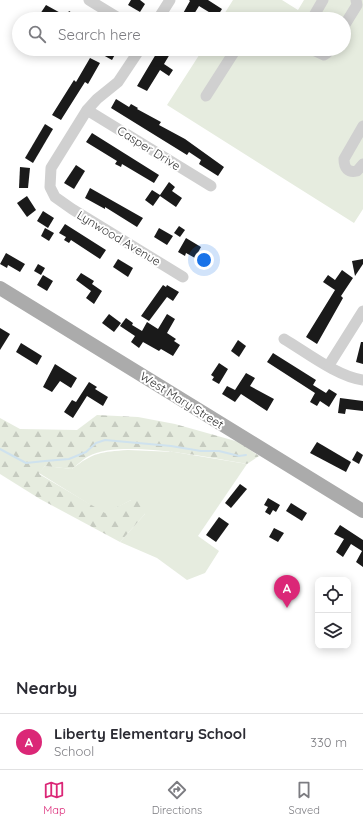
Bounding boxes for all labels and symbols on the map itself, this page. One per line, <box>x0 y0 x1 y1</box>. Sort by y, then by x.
street label: Casper Drive <box>115 123 184 173</box>
street label: Lynwood Avenue <box>74 207 164 269</box>
your location <box>194 250 214 270</box>
street label: West Mary Street <box>137 368 227 432</box>
pin: A <box>274 575 300 608</box>

